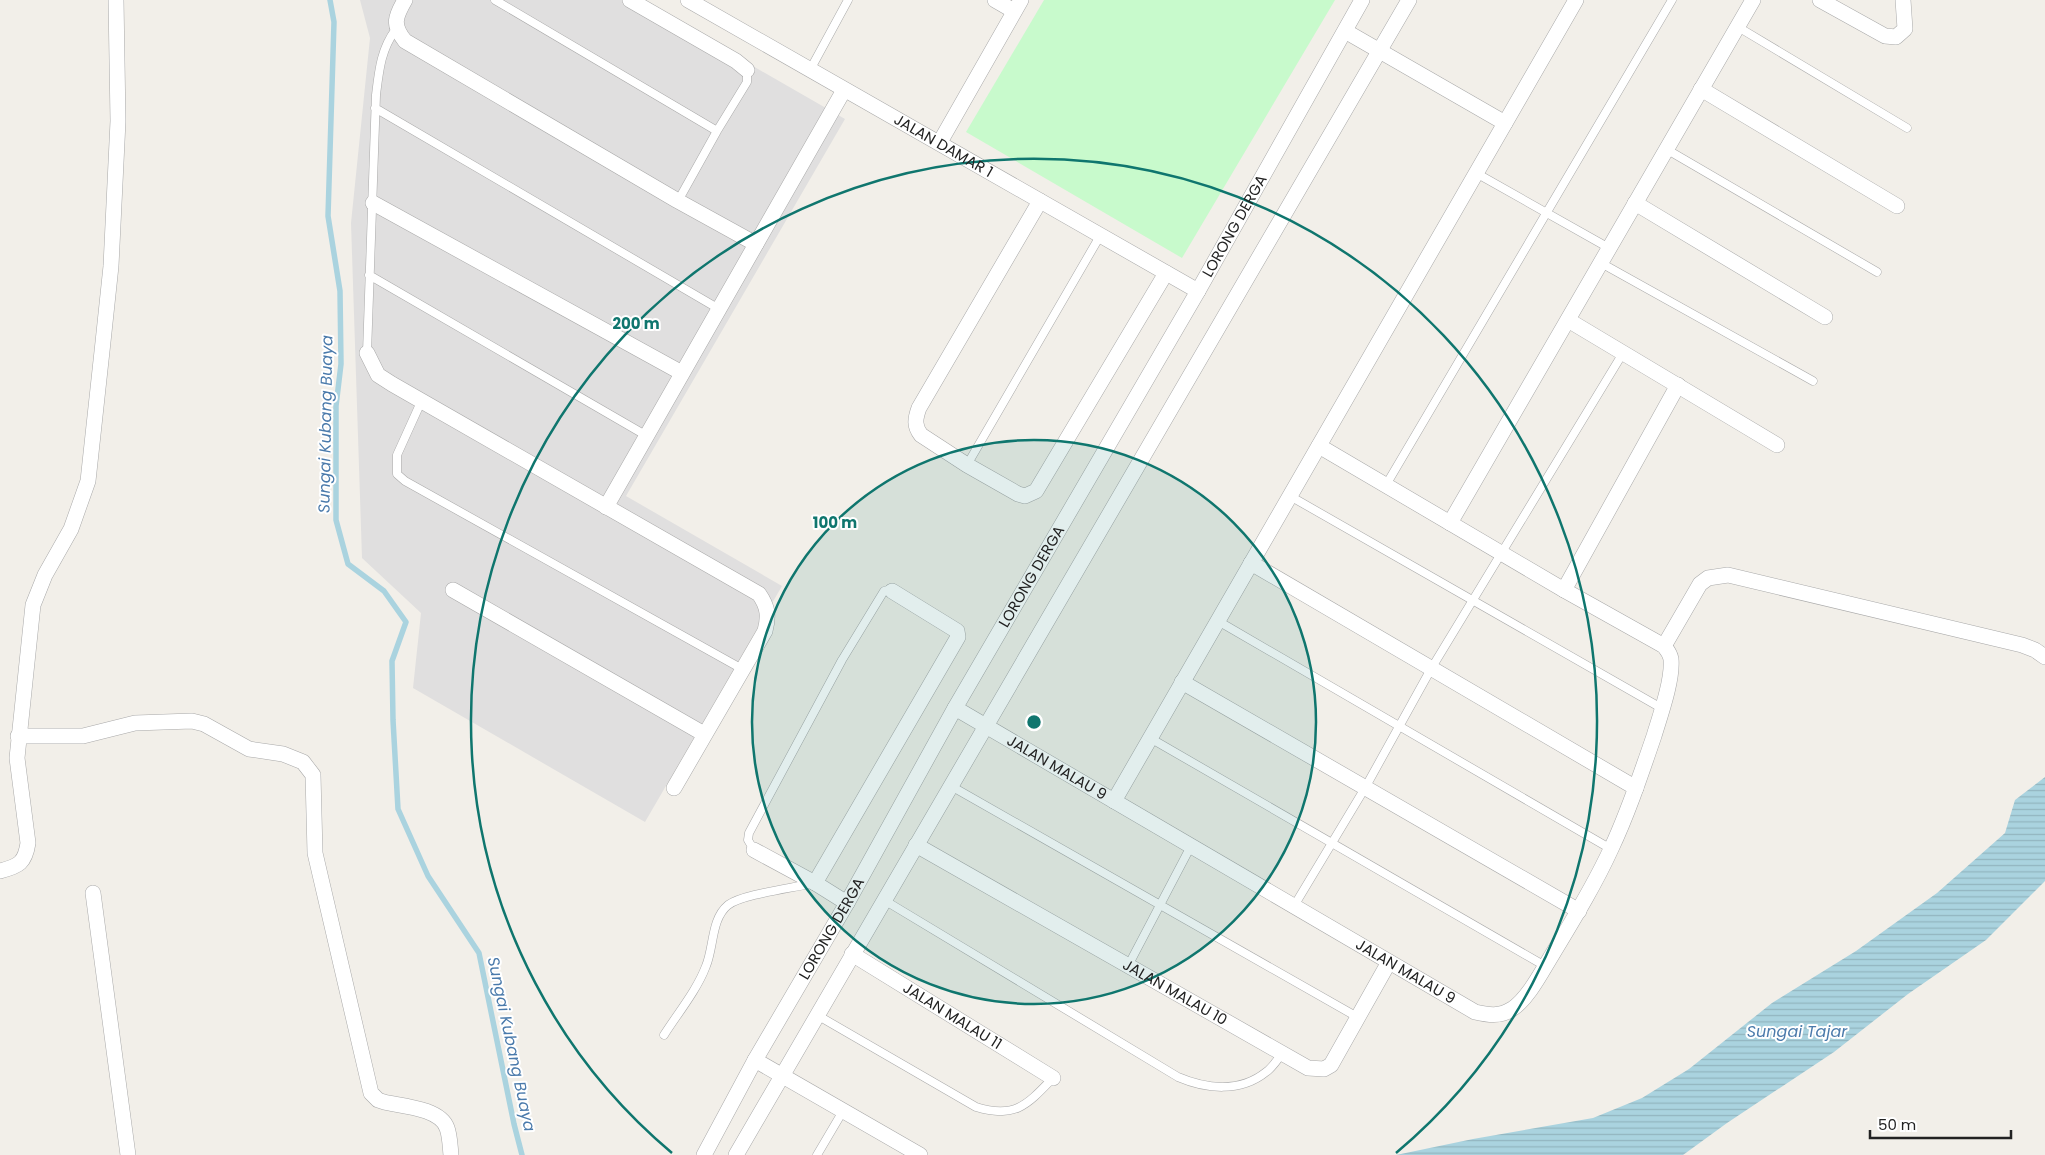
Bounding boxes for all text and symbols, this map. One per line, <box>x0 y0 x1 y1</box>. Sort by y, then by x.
street label: JALAN DAMAR 1 <box>890 109 997 182</box>
street label: LORONG DERGA <box>1197 171 1272 281</box>
text: 200 m <box>612 313 660 334</box>
water label: Sungai Kubang Buaya <box>312 335 339 513</box>
text: 100 m <box>813 512 857 533</box>
street label: LORONG DERGA <box>993 521 1069 631</box>
centre of rings <box>1025 713 1043 731</box>
street label: JALAN MALAU 9 <box>1003 730 1111 805</box>
street label: LORONG DERGA <box>793 874 869 983</box>
street label: JALAN MALAU 9 <box>1352 934 1460 1008</box>
street label: JALAN MALAU 10 <box>1119 954 1231 1030</box>
water label: Sungai Kubang Buaya <box>482 955 541 1134</box>
street label: JALAN MALAU 11 <box>899 977 1006 1054</box>
water label: Sungai Tajar <box>1747 1020 1848 1043</box>
scale bar <box>1870 1108 2011 1140</box>
text: 50 m <box>1878 1114 1916 1135</box>

